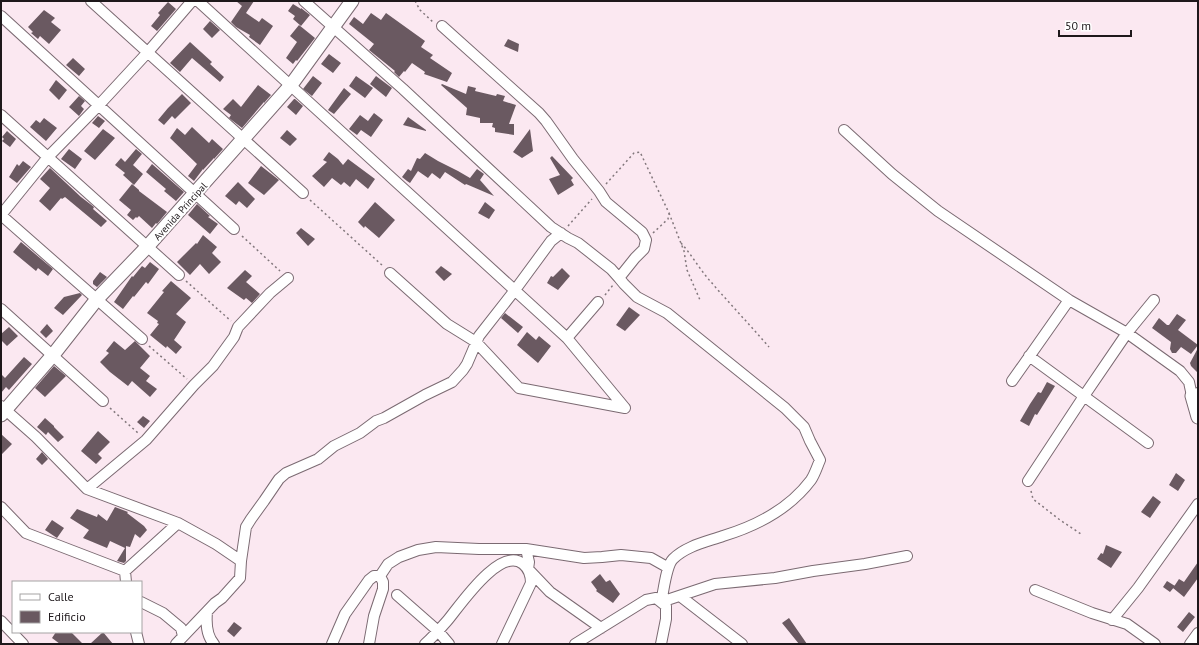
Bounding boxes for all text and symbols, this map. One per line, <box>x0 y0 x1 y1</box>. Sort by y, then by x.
scale bar <box>1059 12 1131 38</box>
text: 50 m <box>1065 18 1091 33</box>
street label: Avenida Principal <box>151 180 210 243</box>
legend <box>12 581 142 633</box>
text: Calle <box>48 589 74 604</box>
text: Edificio <box>48 609 86 624</box>

